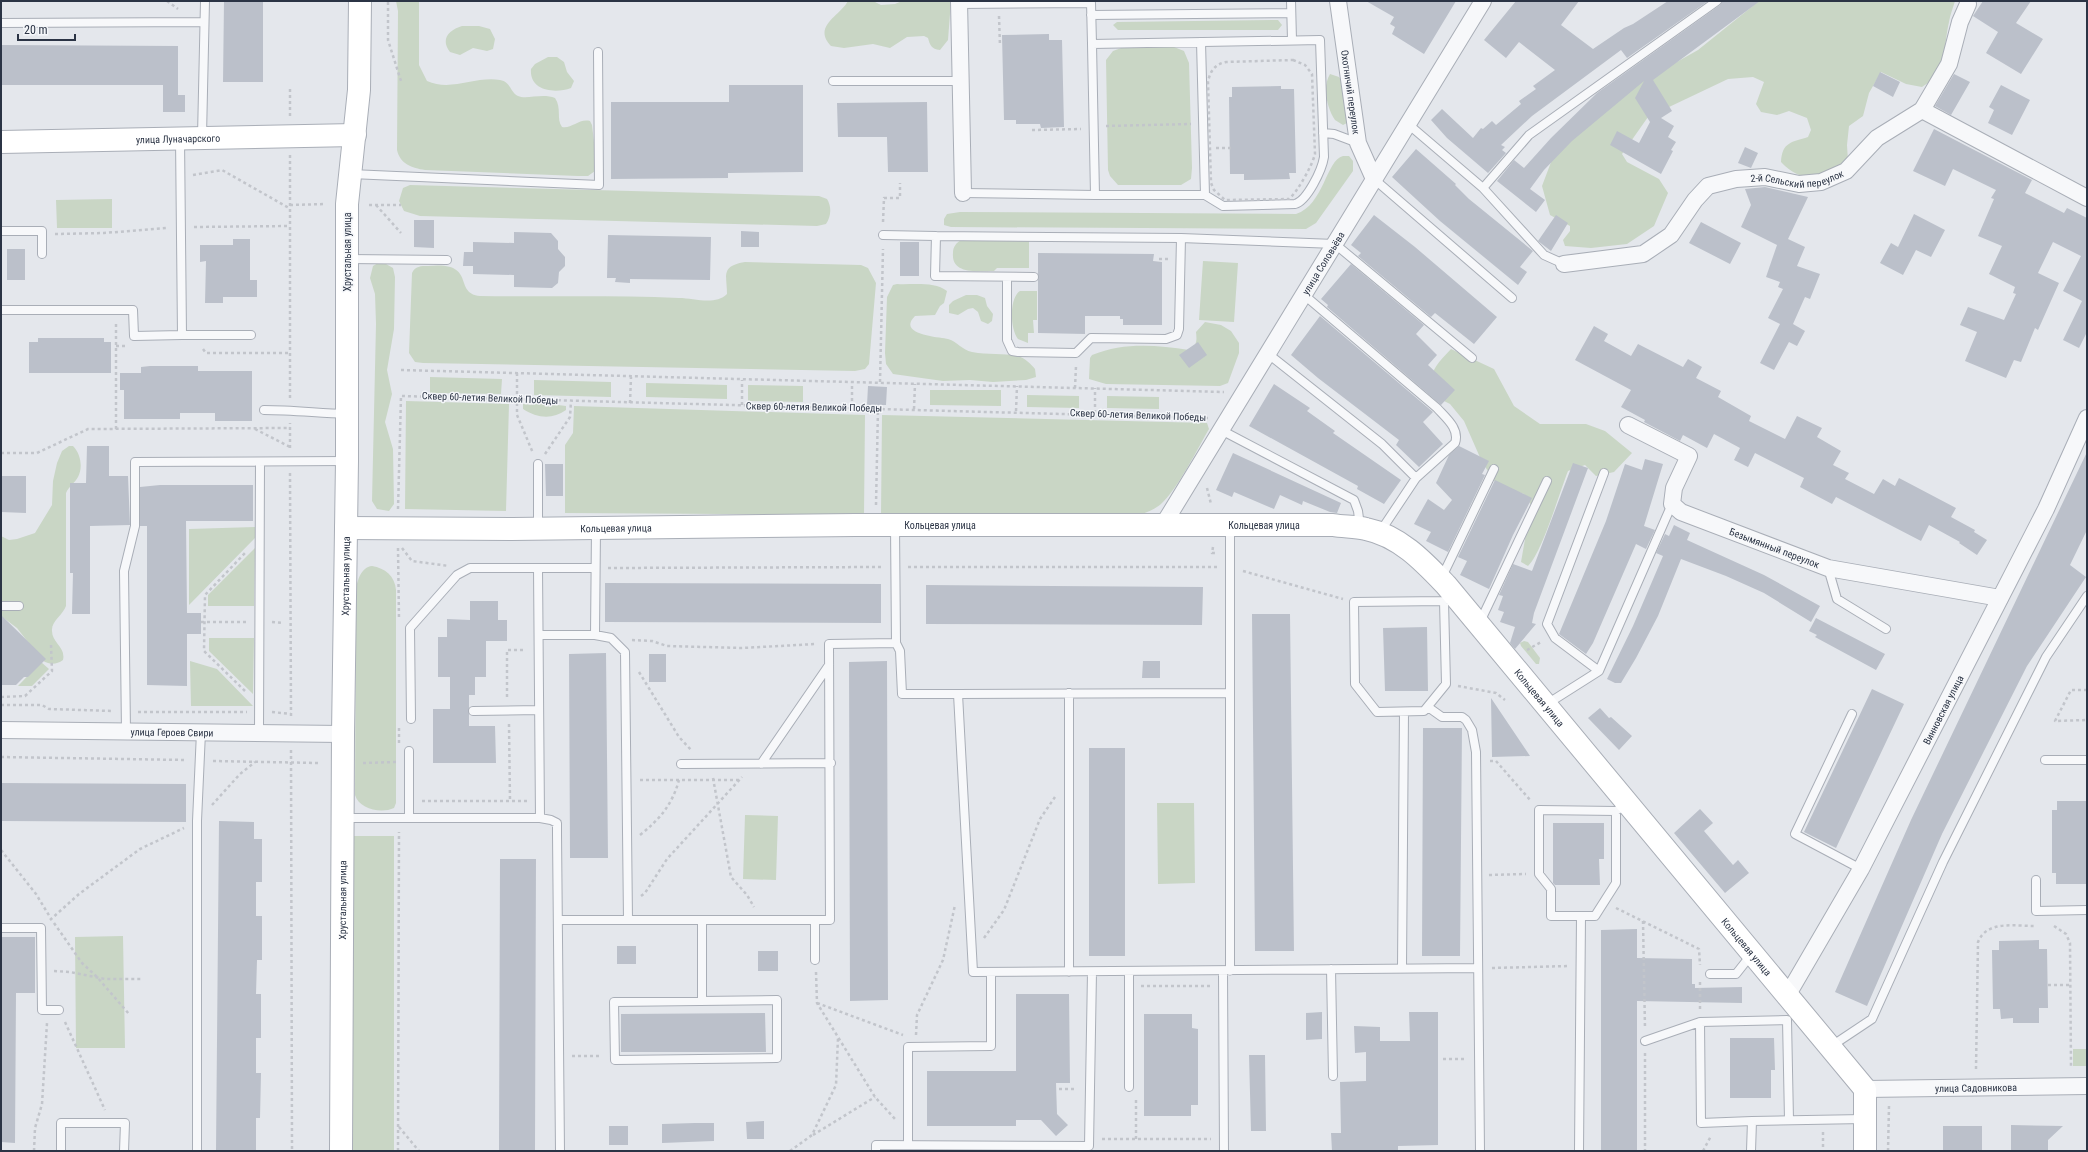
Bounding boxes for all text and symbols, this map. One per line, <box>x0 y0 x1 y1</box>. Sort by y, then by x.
scale bar <box>18 16 75 42</box>
text: 20 m <box>24 23 48 37</box>
street label: Охотничий переулок <box>1339 49 1362 135</box>
street label: улица Луначарского <box>136 132 220 145</box>
street label: 2-й Сельский переулок <box>1750 167 1845 189</box>
street label: Хрустальная улица <box>342 212 353 292</box>
street label: улица Соловьёва <box>1300 229 1346 296</box>
street label: Сквер 60-летия Великой Победы <box>422 390 558 406</box>
street label: Сквер 60-летия Великой Победы <box>746 400 882 414</box>
street label: Сквер 60-летия Великой Победы <box>1070 407 1206 423</box>
street label: Кольцевая улица <box>904 520 976 531</box>
street label: Кольцевая улица <box>1228 520 1300 531</box>
street label: Кольцевая улица <box>580 522 652 534</box>
street label: Безымянный переулок <box>1728 525 1821 570</box>
street label: Хрустальная улица <box>339 536 351 616</box>
street label: Кольцевая улица <box>1513 667 1567 729</box>
street label: Винновская улица <box>1920 673 1965 746</box>
street label: улица Героев Свири <box>130 726 214 738</box>
street label: Хрустальная улица <box>337 860 348 940</box>
street label: Кольцевая улица <box>1720 916 1774 978</box>
street label: улица Садовникова <box>1935 1081 2017 1094</box>

